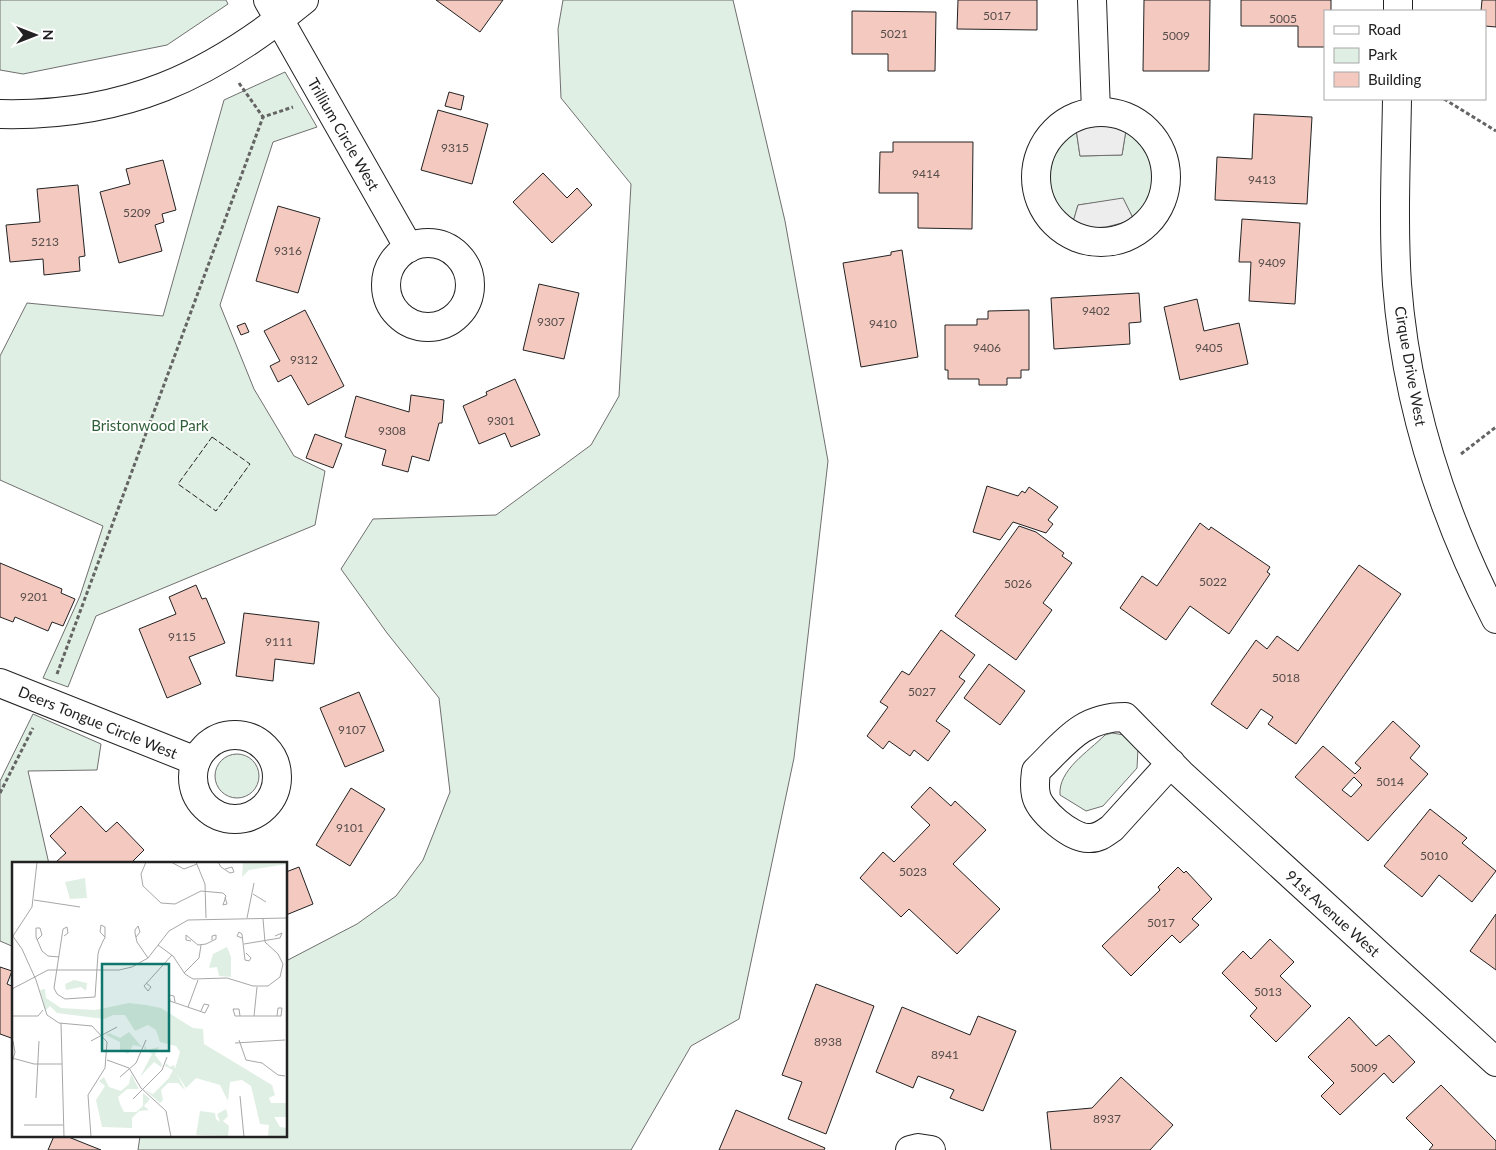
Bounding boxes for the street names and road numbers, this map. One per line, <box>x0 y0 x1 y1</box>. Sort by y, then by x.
street label: Trillium Circle West <box>304 75 384 194</box>
street label: Cirque Drive West <box>1392 305 1430 428</box>
street label: Deers Tongue Circle West <box>16 682 181 762</box>
street label: 91st Avenue West <box>1282 866 1384 960</box>

